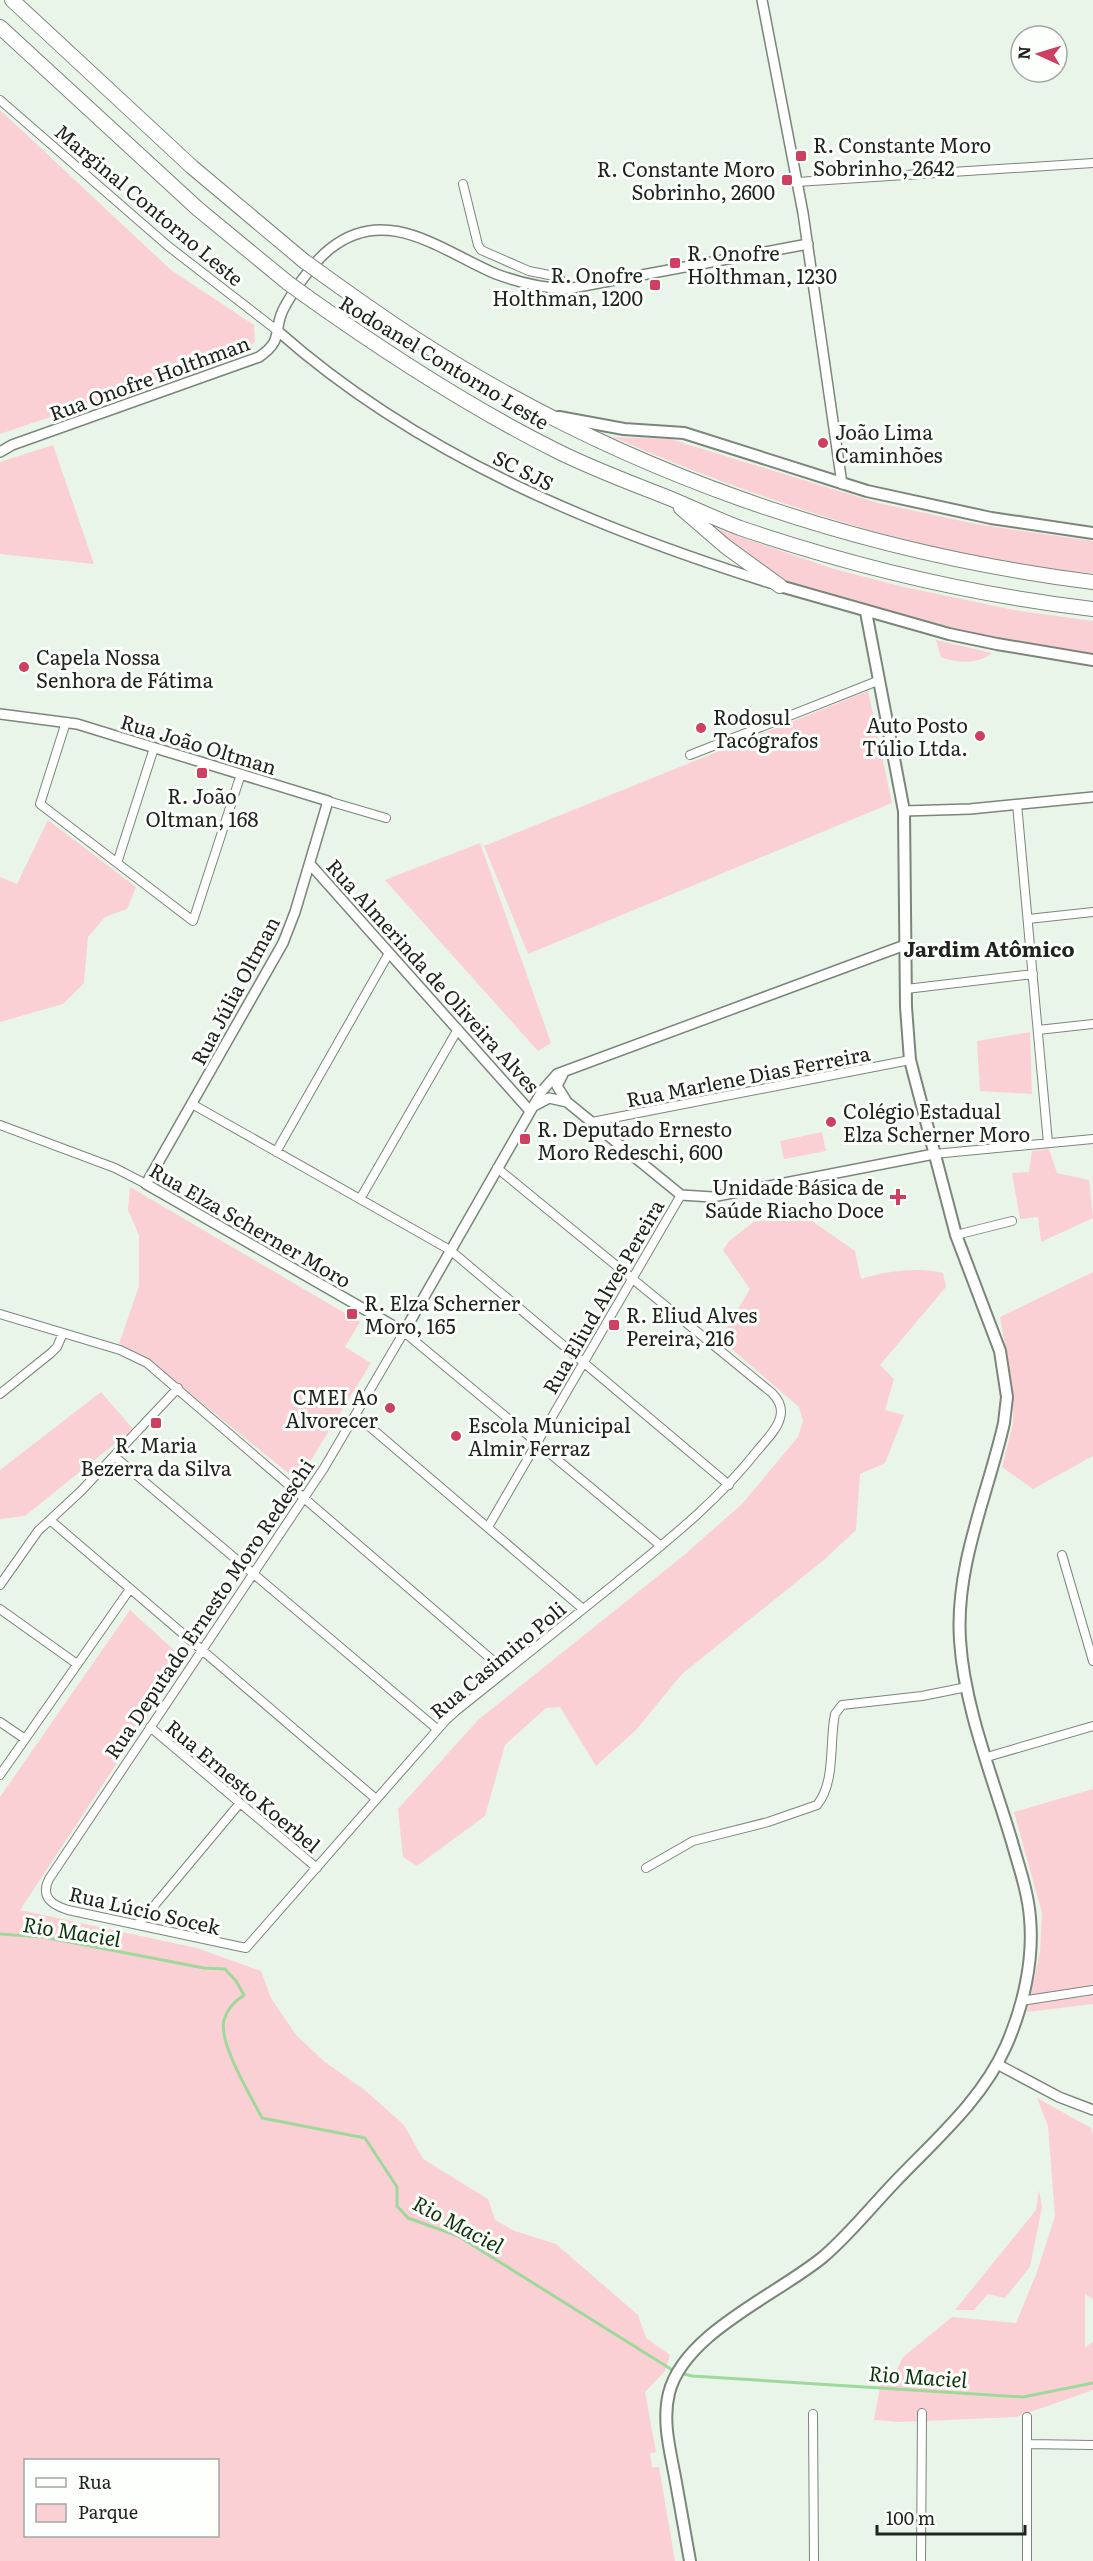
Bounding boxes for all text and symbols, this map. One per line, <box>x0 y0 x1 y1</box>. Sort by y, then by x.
north arrow <box>1009 24 1069 84</box>
text: N <box>1011 45 1035 60</box>
street label: Marginal Contorno Leste <box>49 116 251 292</box>
place label: R. Constante Moro Sobrinho, 2642 <box>813 129 991 182</box>
marker: R. Constante Moro Sobrinho, 2642 <box>794 149 808 163</box>
place label: R. Constante Moro Sobrinho, 2600 <box>597 153 775 206</box>
marker: R. Constante Moro Sobrinho, 2600 <box>780 173 794 187</box>
place label: R. Onofre Holthman, 1230 <box>687 237 837 290</box>
marker: R. Onofre Holthman, 1230 <box>668 256 682 270</box>
place label: R. Onofre Holthman, 1200 <box>492 259 643 312</box>
marker: R. Onofre Holthman, 1200 <box>648 278 662 292</box>
street label: Rodoanel Contorno Leste <box>334 286 556 436</box>
street label: Rua Onofre Holthman <box>45 327 253 427</box>
place label: João Lima Caminhões <box>835 416 943 469</box>
marker: João Lima Caminhões <box>816 436 830 450</box>
street label: SC SJS <box>488 441 560 497</box>
place label: Capela Nossa Senhora de Fátima <box>36 641 213 694</box>
marker: Capela Nossa Senhora de Fátima <box>17 660 31 674</box>
place label: Rodosul Tacógrafos <box>713 701 818 754</box>
street label: Rua João Oltman <box>117 705 281 781</box>
place label: Auto Posto Túlio Ltda. <box>862 709 968 762</box>
marker: Rodosul Tacógrafos <box>694 721 708 735</box>
marker: Auto Posto Túlio Ltda. <box>973 729 987 743</box>
marker: R. João Oltman, 168 <box>195 766 209 780</box>
place label: R. João Oltman, 168 <box>146 780 258 833</box>
street label: Rua Almerinda de Oliveira Alves <box>320 851 548 1099</box>
street label: Rua Júlia Oltman <box>182 910 286 1070</box>
district label: Jardim Atômico <box>903 932 1075 963</box>
street label: Rua Marlene Dias Ferreira <box>624 1037 873 1113</box>
place label: Colégio Estadual Elza Scherner Moro <box>843 1095 1030 1148</box>
place label: R. Deputado Ernesto Moro Redeschi, 600 <box>537 1113 732 1166</box>
marker: Colégio Estadual Elza Scherner Moro <box>824 1115 838 1129</box>
marker: R. Deputado Ernesto Moro Redeschi, 600 <box>518 1132 532 1146</box>
street label: Rua Elza Scherner Moro <box>145 1154 357 1294</box>
place label: Unidade Básica de Saúde Riacho Doce <box>705 1171 884 1224</box>
marker: Unidade Básica de Saúde Riacho Doce <box>889 1188 907 1206</box>
street label: Rua Eliud Alves Pereira <box>534 1193 670 1399</box>
place label: R. Elza Scherner Moro, 165 <box>364 1287 521 1340</box>
place label: R. Eliud Alves Pereira, 216 <box>626 1299 757 1352</box>
marker: R. Elza Scherner Moro, 165 <box>345 1307 359 1321</box>
marker: R. Eliud Alves Pereira, 216 <box>607 1318 621 1332</box>
place label: CMEI Ao Alvorecer <box>285 1381 379 1434</box>
marker: CMEI Ao Alvorecer <box>383 1401 397 1415</box>
place label: Escola Municipal Almir Ferraz <box>468 1409 631 1462</box>
marker: R. Maria Bezerra da Silva <box>149 1416 163 1430</box>
place label: R. Maria Bezerra da Silva <box>80 1429 232 1482</box>
marker: Escola Municipal Almir Ferraz <box>449 1429 463 1443</box>
street label: Rua Deputado Ernesto Moro Redeschi <box>96 1452 320 1764</box>
street label: Rua Casimiro Poli <box>423 1593 572 1725</box>
street label: Rua Ernesto Koerbel <box>160 1711 328 1859</box>
street label: Rua Lúcio Socek <box>66 1877 224 1941</box>
water label: Rio Maciel <box>21 1907 123 1953</box>
water label: Rio Maciel <box>408 2186 510 2260</box>
water label: Rio Maciel <box>868 2356 969 2394</box>
legend <box>24 2459 219 2537</box>
text: Rua <box>78 2468 112 2495</box>
text: Parque <box>78 2498 138 2525</box>
scale bar <box>877 2498 1026 2536</box>
text: 100 m <box>886 2504 935 2531</box>

